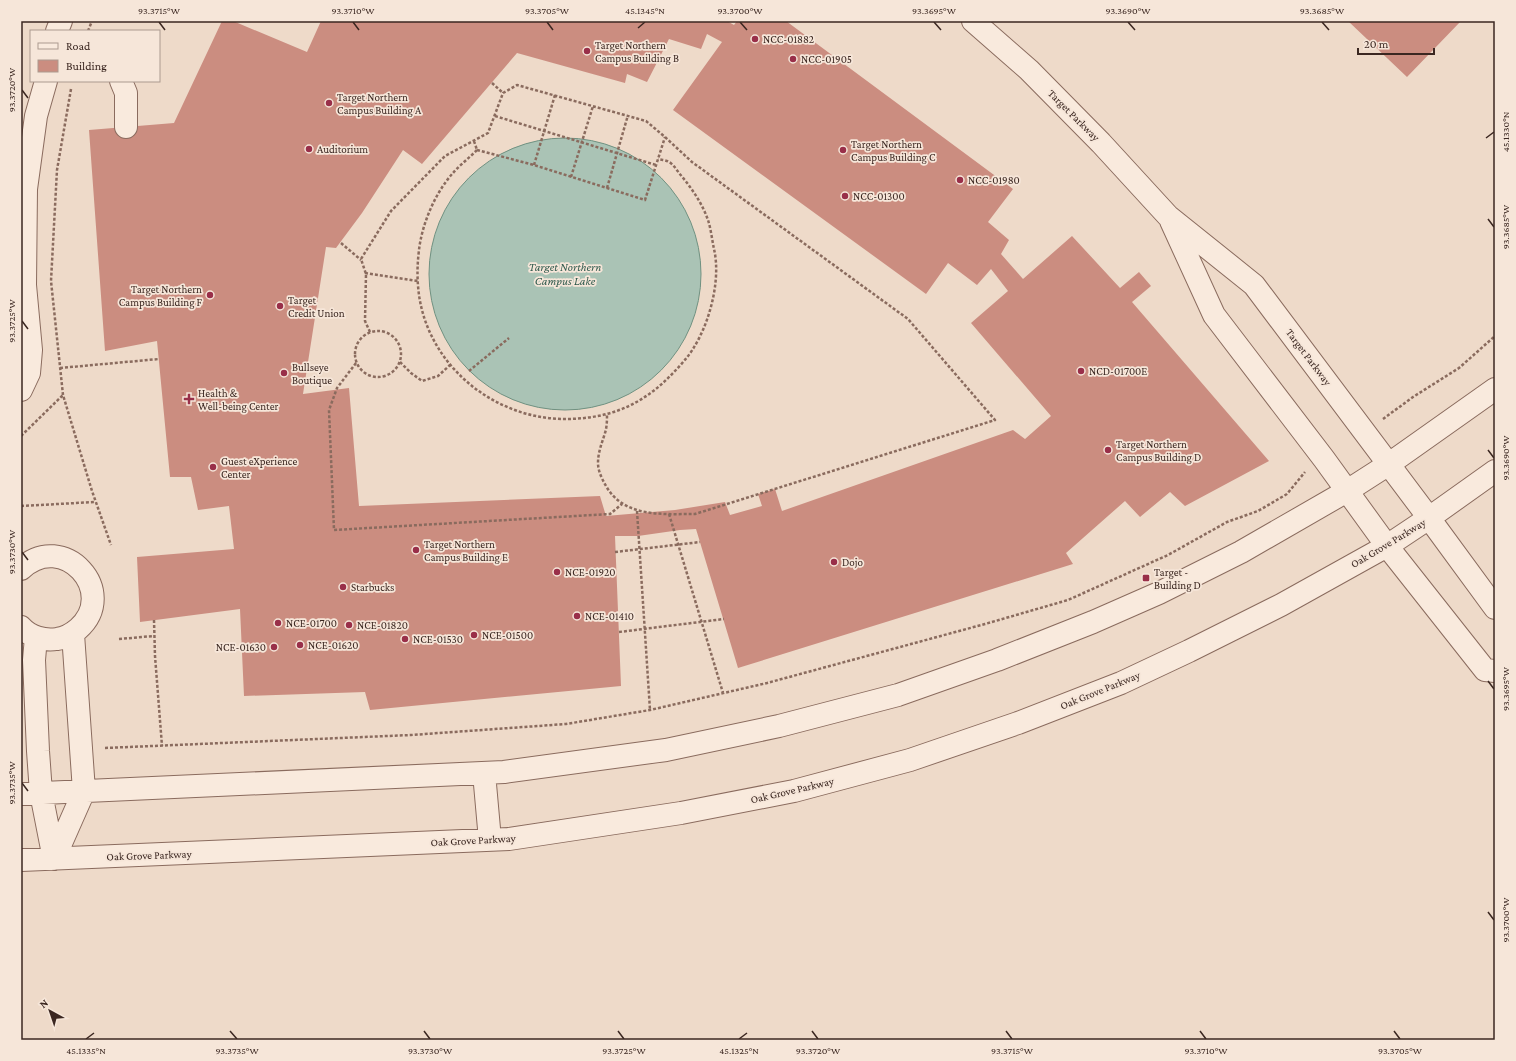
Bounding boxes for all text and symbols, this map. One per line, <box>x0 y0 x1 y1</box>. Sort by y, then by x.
text: 93.3715°W <box>138 5 181 16</box>
text: 93.3710°W <box>332 5 375 16</box>
text: 93.3705°W <box>525 5 570 16</box>
text: 45.1345°N <box>625 5 665 16</box>
text: 93.3700°W <box>717 5 763 16</box>
text: 93.3695°W <box>912 5 957 16</box>
text: 93.3690°W <box>1106 5 1151 16</box>
text: 93.3685°W <box>1300 5 1345 16</box>
legend <box>30 30 160 82</box>
scale bar <box>1358 30 1434 56</box>
place label: NCC-01882 <box>763 33 814 45</box>
marker: NCC-01882 <box>750 34 760 44</box>
text: 20 m <box>1364 37 1389 51</box>
text: Road <box>66 39 91 53</box>
place label: Target Northern Campus Building B <box>595 39 679 65</box>
marker: Target Northern Campus Building B <box>582 46 592 56</box>
place label: NCC-01905 <box>801 53 852 65</box>
marker: NCC-01905 <box>788 54 798 64</box>
text: Building <box>66 59 107 73</box>
text: 93.3720°W <box>6 67 17 112</box>
street label: Target Parkway <box>1045 87 1103 145</box>
place label: Target Northern Campus Building A <box>337 91 422 117</box>
marker: Target Northern Campus Building A <box>324 98 334 108</box>
text: 45.1330°N <box>1500 111 1511 152</box>
place label: Target Northern Campus Building C <box>851 138 936 164</box>
place label: Auditorium <box>317 143 368 155</box>
marker: Auditorium <box>304 144 314 154</box>
marker: Target Northern Campus Building C <box>838 145 848 155</box>
place label: NCC-01980 <box>968 174 1020 186</box>
marker: NCC-01980 <box>955 175 965 185</box>
place label: NCC-01300 <box>853 190 905 202</box>
marker: NCC-01300 <box>840 191 850 201</box>
text: 93.3685°W <box>1500 204 1511 249</box>
water label: Target Northern Campus Lake <box>529 260 601 288</box>
place label: Target Northern Campus Building F <box>119 283 203 309</box>
marker: Target Northern Campus Building F <box>205 290 215 300</box>
place label: Target Credit Union <box>288 294 345 319</box>
text: 93.3725°W <box>6 299 17 343</box>
marker: Target Credit Union <box>275 301 285 311</box>
street label: Target Parkway <box>1283 326 1335 389</box>
place label: Bullseye Boutique <box>292 361 332 387</box>
place label: NCD-01700E <box>1089 365 1147 377</box>
marker: NCD-01700E <box>1076 366 1086 376</box>
marker: Bullseye Boutique <box>279 368 289 378</box>
place label: Health & Well-being Center <box>198 387 278 413</box>
marker: Health & Well-being Center <box>183 393 195 405</box>
text: 93.3690°W <box>1500 435 1511 481</box>
place label: Target Northern Campus Building D <box>1116 438 1201 464</box>
marker: Target Northern Campus Building D <box>1103 445 1113 455</box>
place label: Guest eXperience Center <box>221 455 297 480</box>
marker: Guest eXperience Center <box>208 462 218 472</box>
street label: Oak Grove Parkway <box>1348 515 1429 571</box>
text: 93.3730°W <box>6 529 17 574</box>
place label: Target Northern Campus Building E <box>424 538 508 564</box>
marker: Target Northern Campus Building E <box>411 545 421 555</box>
place label: Dojo <box>842 556 864 569</box>
marker: Dojo <box>829 557 839 567</box>
place label: NCE-01920 <box>565 566 615 578</box>
place label: Target - Building D <box>1154 566 1201 592</box>
marker: NCE-01920 <box>552 567 562 577</box>
marker: Target - Building D <box>1141 573 1151 583</box>
place label: Starbucks <box>351 581 394 593</box>
marker: Starbucks <box>338 582 348 592</box>
place label: NCE-01410 <box>585 610 634 622</box>
marker: NCE-01410 <box>572 611 582 621</box>
place label: NCE-01700 <box>286 617 337 629</box>
marker: NCE-01700 <box>273 618 283 628</box>
place label: NCE-01820 <box>357 619 408 631</box>
marker: NCE-01820 <box>344 620 354 630</box>
place label: NCE-01500 <box>482 629 533 641</box>
marker: NCE-01500 <box>469 630 479 640</box>
place label: NCE-01530 <box>413 633 463 645</box>
marker: NCE-01530 <box>400 634 410 644</box>
place label: NCE-01620 <box>308 639 358 651</box>
marker: NCE-01620 <box>295 640 305 650</box>
place label: NCE-01630 <box>216 641 266 653</box>
marker: NCE-01630 <box>269 642 279 652</box>
text: 93.3695°W <box>1500 666 1511 711</box>
street label: Oak Grove Parkway <box>1058 668 1143 712</box>
text: 93.3735°W <box>6 761 17 805</box>
street label: Oak Grove Parkway <box>749 774 836 806</box>
street label: Oak Grove Parkway <box>430 832 517 849</box>
street label: Oak Grove Parkway <box>106 847 193 863</box>
text: 93.3700°W <box>1500 897 1511 943</box>
north arrow <box>30 991 70 1031</box>
text: N <box>37 996 51 1010</box>
text: 45.1335°N <box>66 1045 106 1056</box>
text: 93.3735°W <box>215 1045 259 1056</box>
text: 93.3730°W <box>408 1045 453 1056</box>
text: 93.3725°W <box>602 1045 646 1056</box>
text: 45.1325°N <box>719 1045 759 1056</box>
text: 93.3720°W <box>796 1045 841 1056</box>
text: 93.3715°W <box>991 1045 1034 1056</box>
text: 93.3710°W <box>1185 1045 1228 1056</box>
text: 93.3705°W <box>1378 1045 1423 1056</box>

